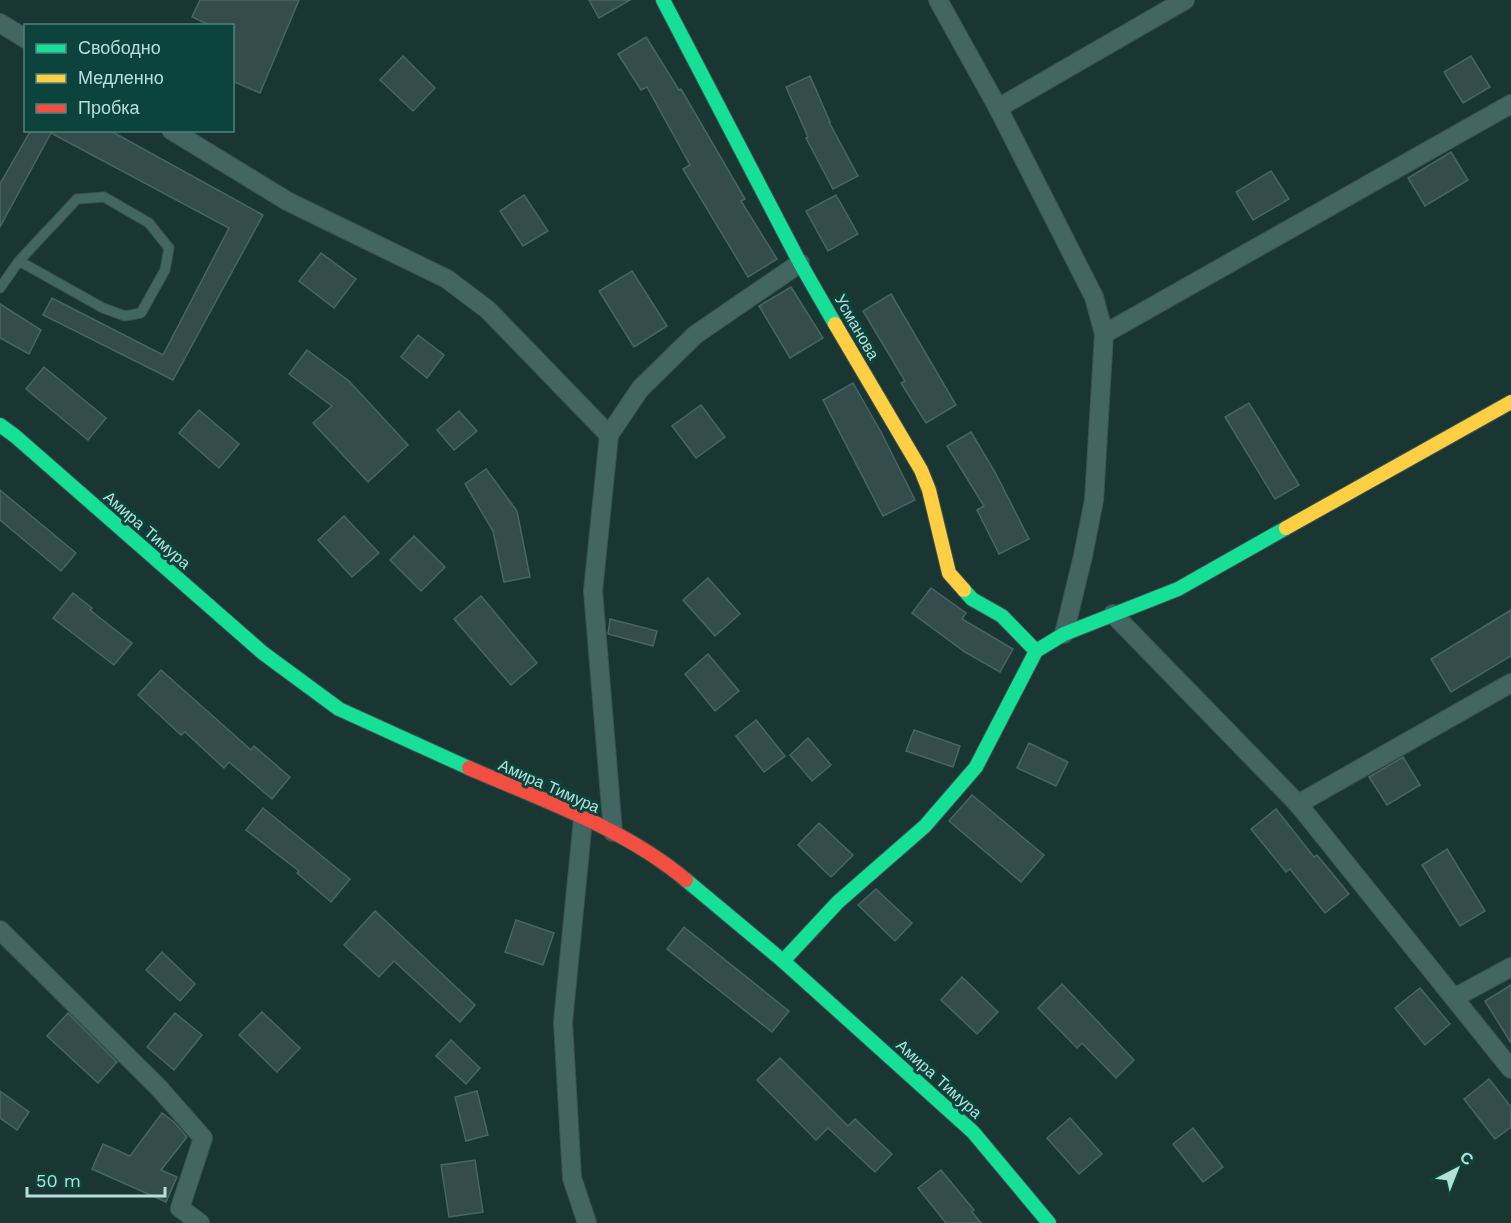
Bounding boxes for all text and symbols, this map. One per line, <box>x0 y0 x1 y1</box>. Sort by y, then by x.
legend <box>24 24 234 132</box>
text: Свободно <box>78 37 161 58</box>
text: Медленно <box>78 67 164 88</box>
text: Пробка <box>78 97 141 118</box>
street label: Усманова <box>831 291 883 363</box>
street label: Амира Тимура <box>100 487 194 573</box>
street label: Амира Тимура <box>495 755 603 817</box>
street label: Амира Тимура <box>892 1036 986 1122</box>
north arrow <box>1427 1139 1487 1199</box>
text: С <box>1456 1147 1478 1169</box>
scale bar <box>27 1160 165 1198</box>
text: 50 m <box>36 1170 81 1191</box>

